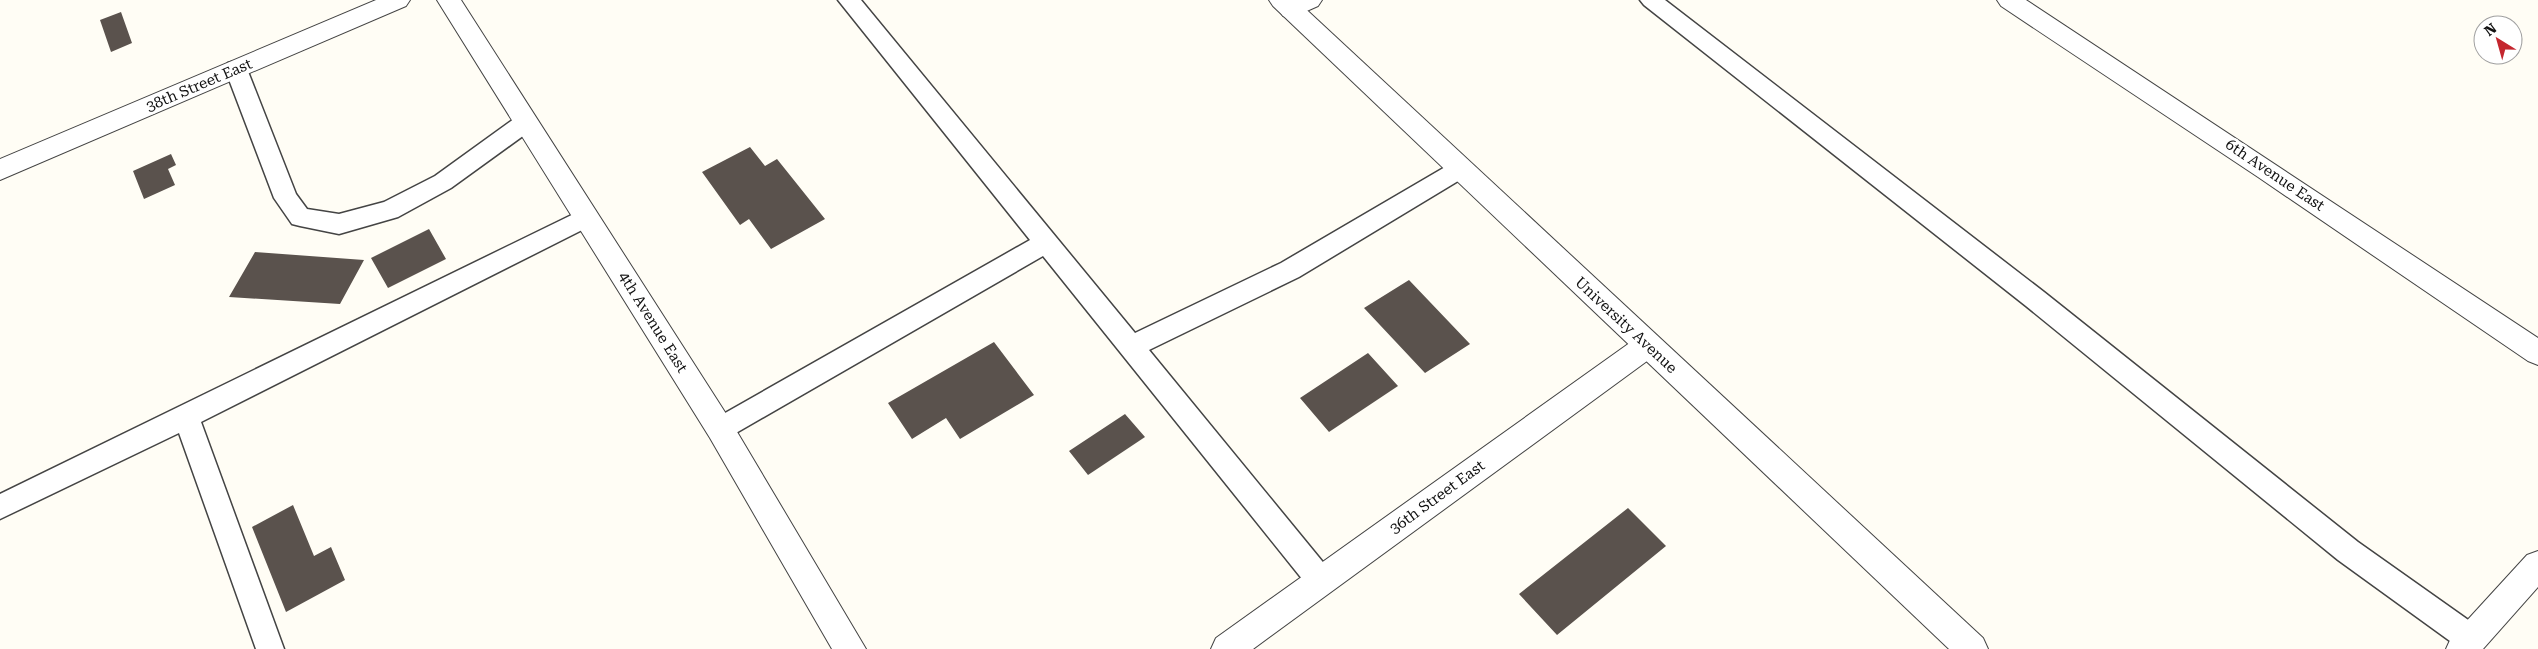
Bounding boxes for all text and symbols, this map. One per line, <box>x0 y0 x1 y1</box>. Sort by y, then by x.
north arrow <box>2473 15 2523 65</box>
text: N <box>2481 20 2499 39</box>
street label: 38th Street East <box>143 54 255 115</box>
street label: 6th Avenue East <box>2222 135 2328 215</box>
street label: 4th Avenue East <box>615 268 691 376</box>
street label: University Avenue <box>1571 273 1681 377</box>
street label: 36th Street East <box>1386 456 1488 538</box>

